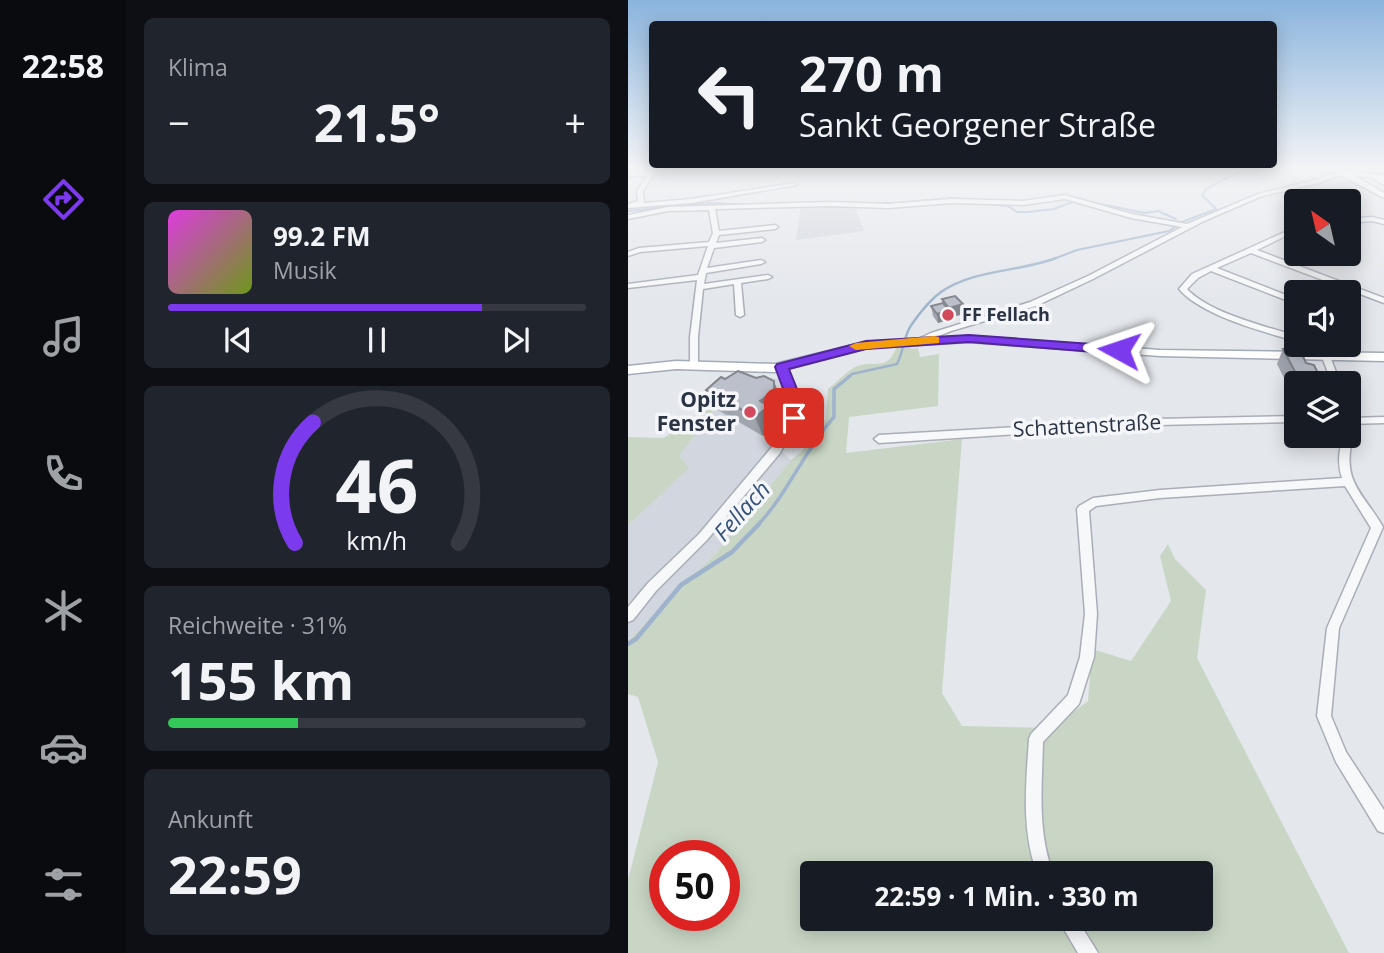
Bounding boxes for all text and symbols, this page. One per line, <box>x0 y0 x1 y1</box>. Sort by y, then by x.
text: 270 m <box>799 40 944 106</box>
text: 22:58 <box>22 44 104 87</box>
icon: left <box>684 49 775 140</box>
text: Klima <box>168 51 228 83</box>
text: 21.5° <box>314 86 440 157</box>
text: − <box>168 96 190 148</box>
text: + <box>564 96 586 148</box>
text: Sankt Georgener Straße <box>799 103 1156 146</box>
icon: directions <box>39 175 88 224</box>
north arrow <box>1284 189 1361 266</box>
map controls <box>1284 189 1361 448</box>
text: 99.2 FM <box>273 218 371 254</box>
text: Musik <box>273 254 337 286</box>
button: sound <box>1284 280 1361 357</box>
place label: FF Fellach <box>962 302 1050 326</box>
marker: FF Fellach <box>940 307 956 323</box>
icon: music <box>39 312 88 361</box>
position arrow <box>1082 313 1156 387</box>
icon: previous <box>219 321 257 359</box>
icon: pause <box>358 321 396 359</box>
icon: next <box>497 321 535 359</box>
button: layers <box>1284 371 1361 448</box>
place label: Opitz Fenster <box>657 385 736 437</box>
pin <box>764 388 824 448</box>
icon: arrive <box>775 399 813 437</box>
marker: Opitz Fenster <box>742 404 758 420</box>
street label: Schattenstraße <box>1012 407 1162 443</box>
text: 46 <box>335 435 419 534</box>
icon: phone <box>39 449 88 498</box>
water label: Fellach <box>706 473 777 547</box>
text: km/h <box>347 522 407 556</box>
icon: climate <box>39 586 88 635</box>
text: Reichweite · 31% <box>168 609 347 641</box>
text: 155 km <box>168 644 354 715</box>
icon: car <box>39 723 88 772</box>
text: Ankunft <box>168 803 253 835</box>
text: 22:59 <box>168 838 302 909</box>
speed limit sign: 50 <box>649 840 740 931</box>
icon: filters <box>39 860 88 909</box>
text: 22:59 · 1 Min. · 330 m <box>874 878 1139 914</box>

